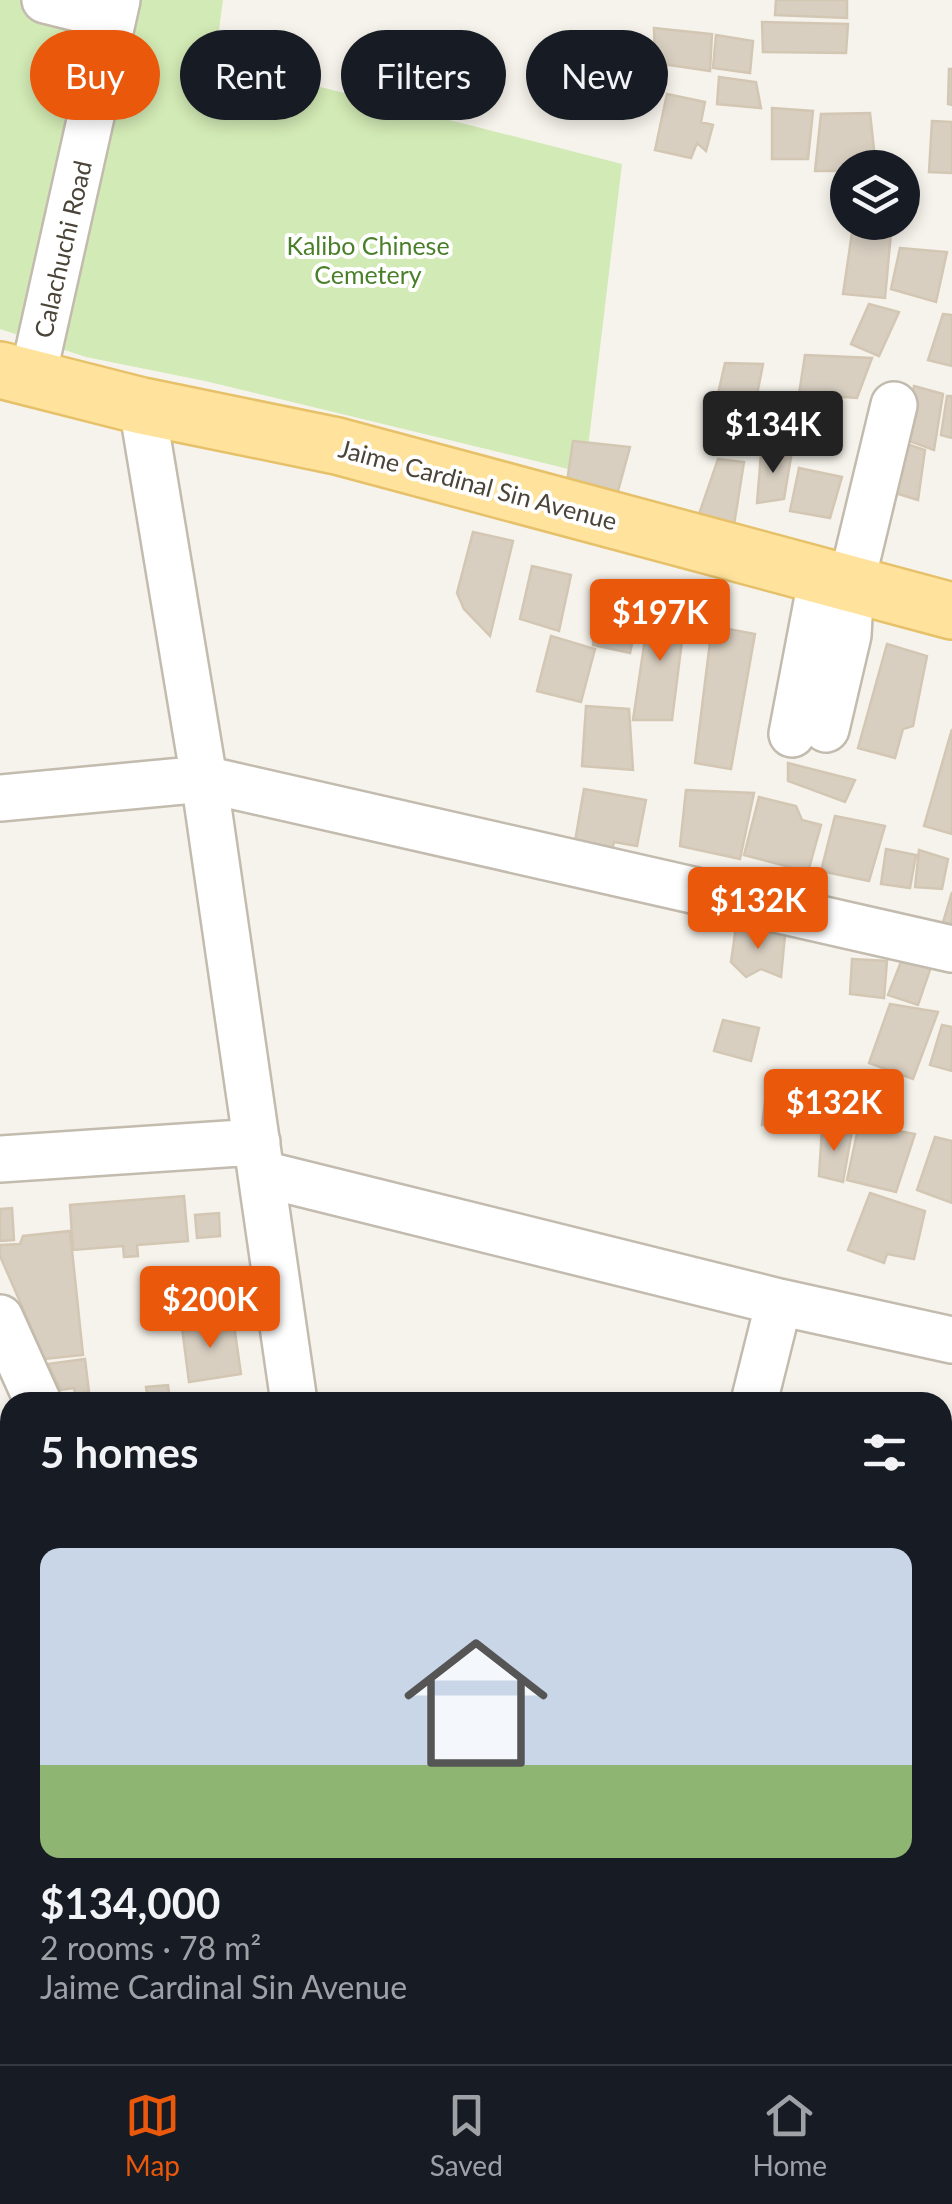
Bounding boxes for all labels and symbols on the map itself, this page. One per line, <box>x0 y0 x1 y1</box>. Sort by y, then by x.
street label: Calachuchi Road <box>27 157 97 341</box>
park label: Kalibo Chinese Cemetery <box>286 230 450 289</box>
pin: $134K <box>703 391 843 476</box>
street label: Jaime Cardinal Sin Avenue <box>336 432 620 536</box>
pin: $197K <box>590 579 730 664</box>
pin: $132K <box>688 867 828 952</box>
pin: $132K <box>764 1069 904 1154</box>
pin: $200K <box>140 1266 280 1351</box>

